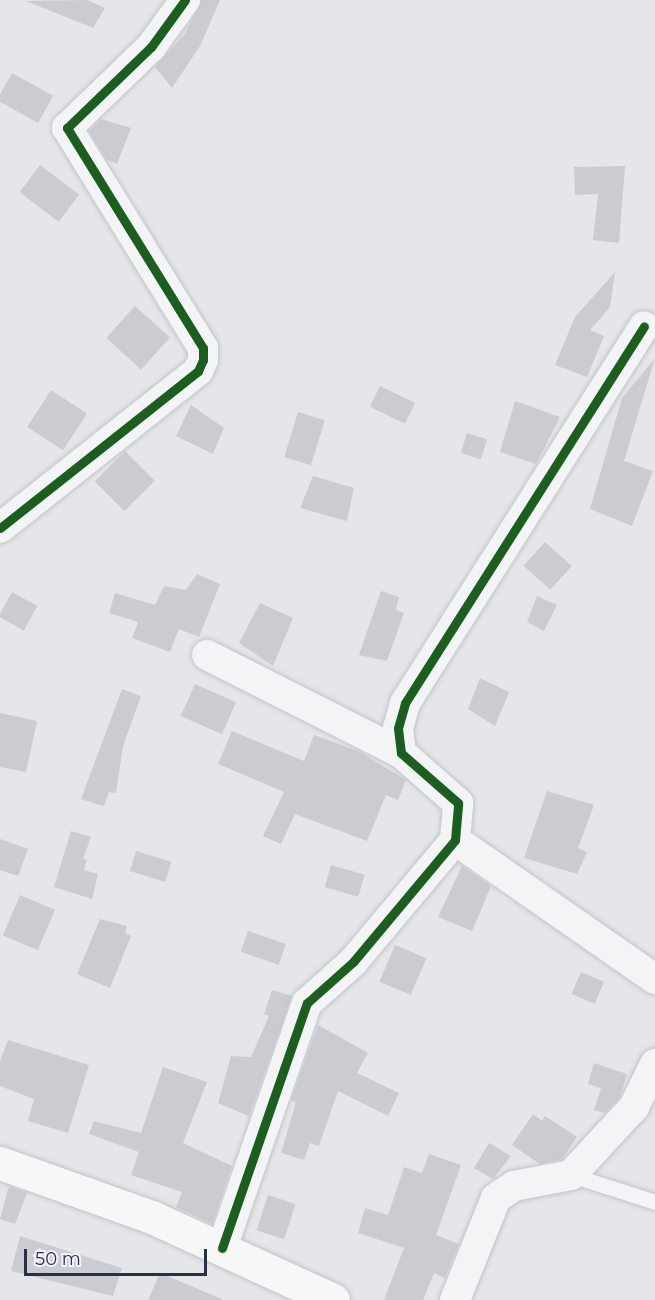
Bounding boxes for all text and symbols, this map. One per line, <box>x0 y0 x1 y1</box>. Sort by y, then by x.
scale bar <box>27 1237 210 1275</box>
text: 50 m <box>35 1248 81 1270</box>

